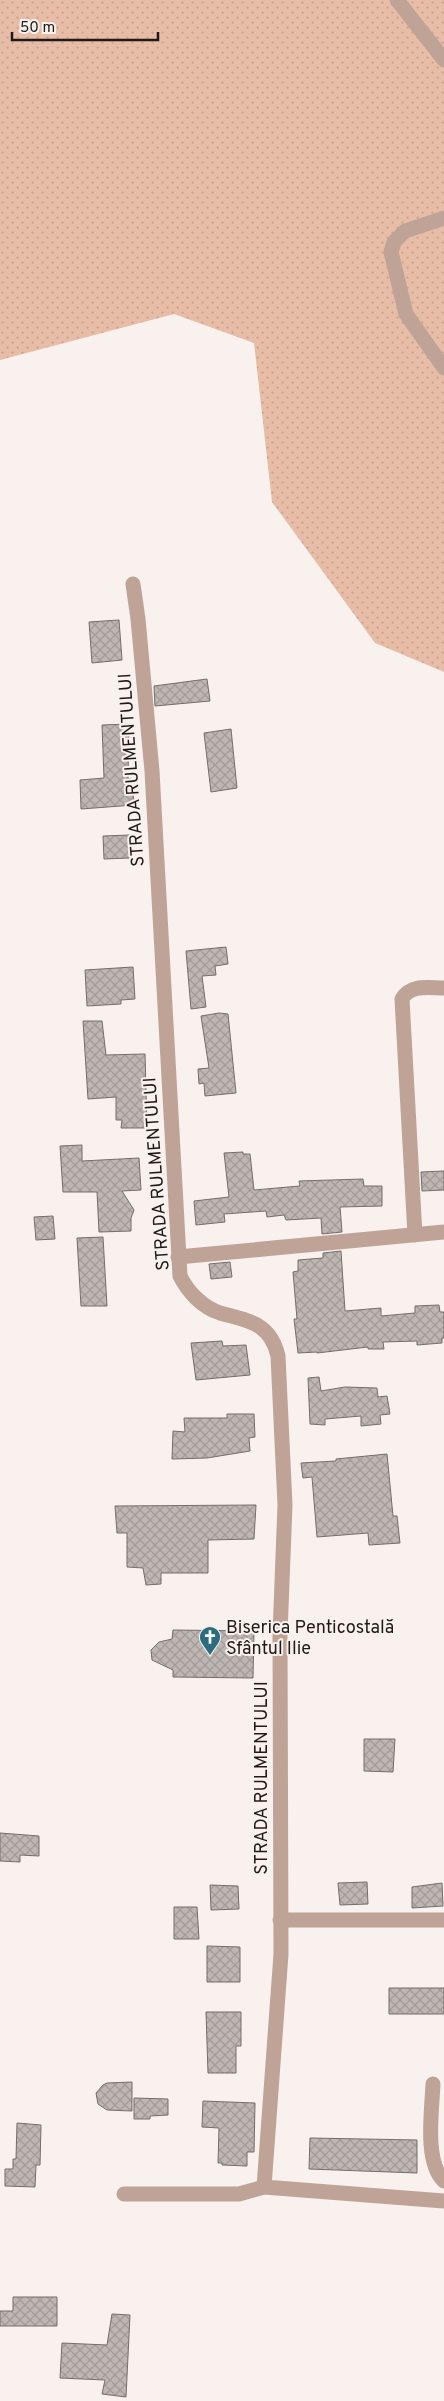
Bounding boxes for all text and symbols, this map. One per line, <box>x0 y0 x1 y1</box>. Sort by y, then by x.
scale bar <box>12 10 159 42</box>
text: 50 m <box>20 19 55 38</box>
street label: STRADA RULMENTULUI <box>114 672 151 867</box>
street label: STRADA RULMENTULUI <box>139 1076 176 1271</box>
place label: Biserica Penticostală Sfântul Ilie <box>226 1617 394 1661</box>
church icon: Biserica Penticostală Sfântul Ilie <box>198 1625 222 1656</box>
street label: STRADA RULMENTULUI <box>251 1681 274 1875</box>

